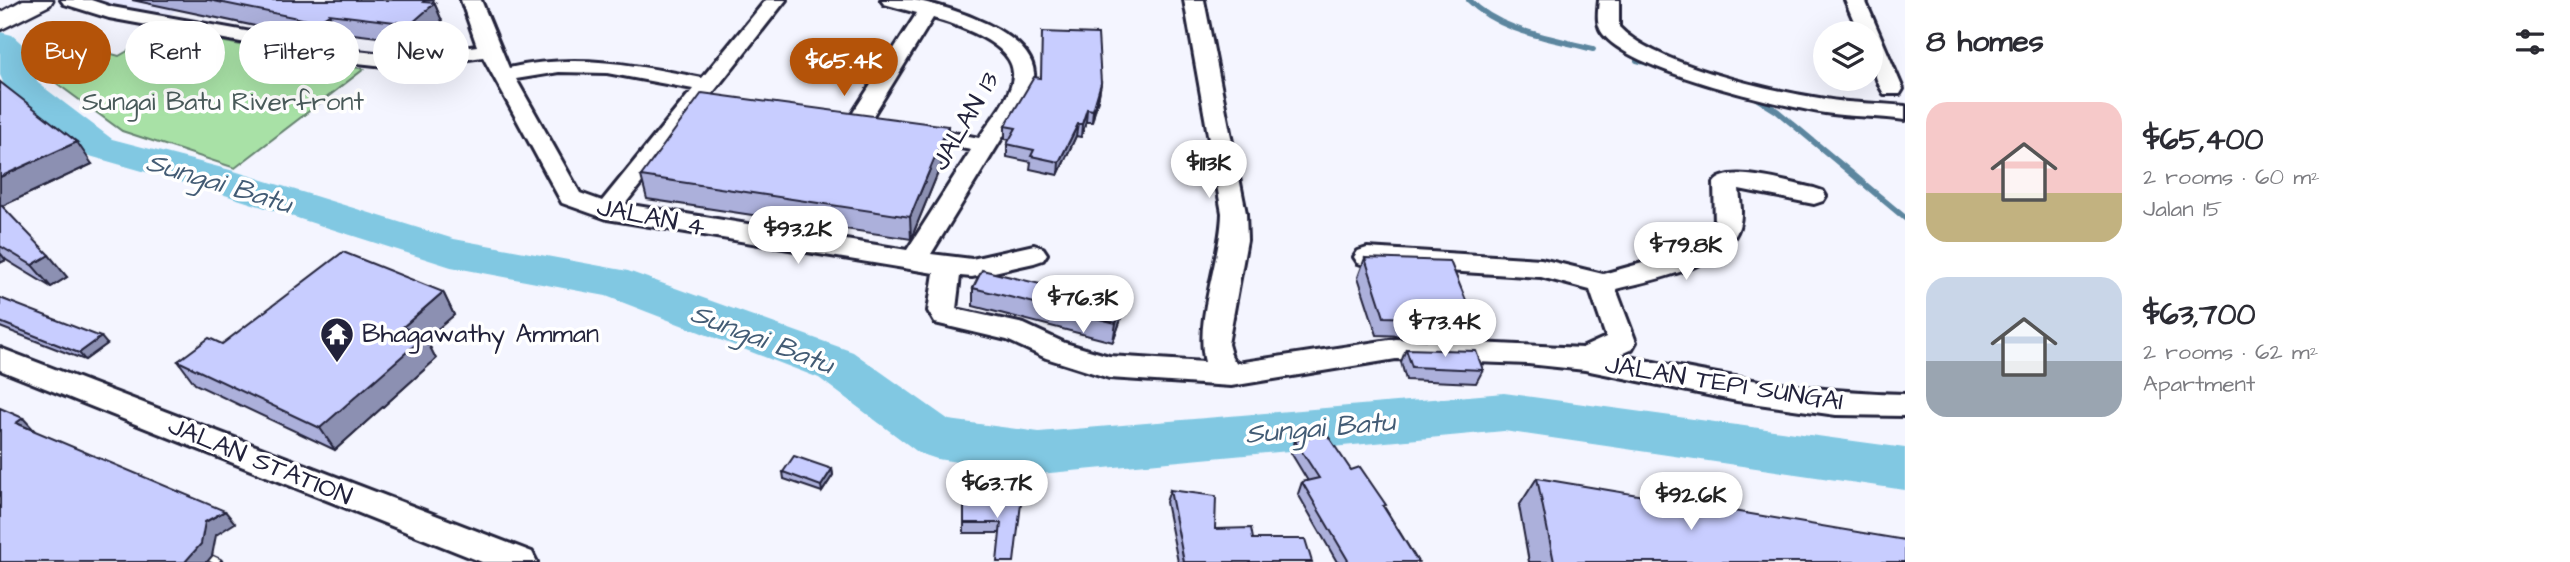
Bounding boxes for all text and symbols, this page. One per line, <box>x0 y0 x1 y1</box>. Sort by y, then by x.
chip: Buy <box>21 21 111 84</box>
chip: Rent <box>125 21 225 84</box>
chip: Filters <box>239 21 359 84</box>
chip: New <box>373 21 469 84</box>
map controls <box>1813 21 1883 91</box>
button: layers <box>1813 21 1883 91</box>
text: 8 homes <box>1926 21 2044 63</box>
icon: filters <box>2511 23 2549 61</box>
pin: $65.4K <box>787 38 901 98</box>
text: $65.4K <box>806 45 882 77</box>
street label: JALAN 13 <box>922 65 1008 177</box>
park label: Sungai Batu Riverfront <box>82 84 364 122</box>
text: $65,400 <box>2143 119 2263 161</box>
icon: home <box>1982 130 2066 214</box>
pin: $113K <box>1160 140 1258 200</box>
water label: Sungai Batu <box>141 142 298 225</box>
text: $113K <box>1187 147 1231 179</box>
text: 2 rooms · 60 m² <box>2143 161 2320 193</box>
street label: JALAN 4 <box>594 189 708 245</box>
text: Jalan 15 <box>2143 193 2222 225</box>
pin: $93.2K <box>741 206 855 266</box>
text: $93.2K <box>764 213 832 245</box>
pin: $79.8K <box>1629 222 1743 282</box>
text: $79.8K <box>1650 229 1722 261</box>
pin: $76.3K <box>1026 276 1140 335</box>
text: $76.3K <box>1048 282 1118 314</box>
water label: Sungai Batu <box>685 294 841 386</box>
text: $63,700 <box>2143 294 2255 336</box>
pin: $73.4K <box>1388 300 1502 359</box>
icon: home <box>1982 305 2066 389</box>
text: $73.4K <box>1409 306 1481 338</box>
temple icon: Bhagawathy Amman <box>318 315 356 364</box>
place label: Bhagawathy Amman <box>362 316 599 354</box>
text: 2 rooms · 62 m² <box>2143 336 2318 368</box>
street label: JALAN TEPI SUNGAI <box>1602 346 1846 420</box>
text: Apartment <box>2143 368 2255 400</box>
water label: Sungai Batu <box>1244 402 1398 455</box>
street label: JALAN STATION <box>163 408 357 514</box>
pin: $63.7K <box>940 461 1054 520</box>
text: $63.7K <box>962 467 1032 499</box>
pin: $92.6K <box>1634 472 1748 532</box>
text: $92.6K <box>1656 479 1726 511</box>

